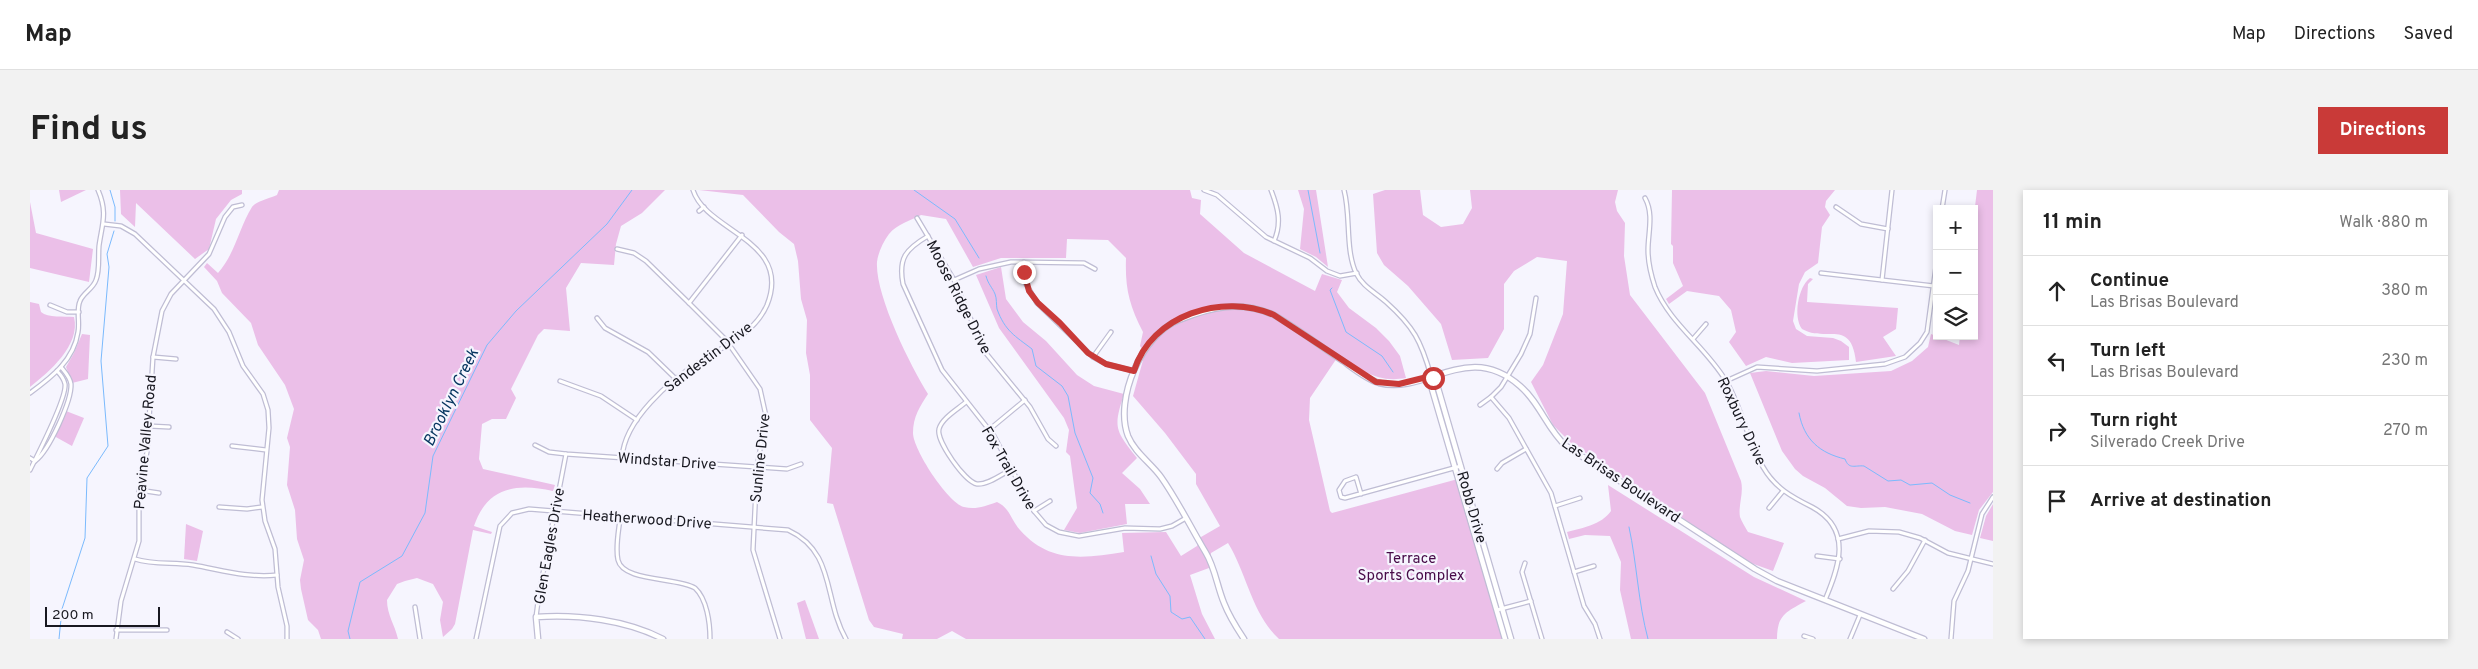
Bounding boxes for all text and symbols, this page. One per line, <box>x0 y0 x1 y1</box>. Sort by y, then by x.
text: Map <box>25 20 72 50</box>
text: Map <box>2232 23 2266 46</box>
text: Directions <box>2294 23 2376 46</box>
text: Saved <box>2404 23 2453 46</box>
button: Directions <box>2318 107 2448 154</box>
text: Find us <box>30 108 148 152</box>
map controls <box>1933 205 1978 340</box>
button: + <box>1933 205 1978 250</box>
text: 11 min <box>2043 209 2102 236</box>
text: Walk · 880 m <box>2339 213 2428 233</box>
street label: Moose Ridge Drive <box>921 238 995 358</box>
button: − <box>1933 250 1978 295</box>
route end <box>1013 261 1036 284</box>
text: Continue <box>2090 269 2169 293</box>
icon: ahead <box>2043 277 2071 305</box>
text: 380 m <box>2381 281 2428 301</box>
text: Las Brisas Boulevard <box>2090 293 2239 313</box>
button: layers <box>1933 295 1978 340</box>
street label: Sandestin Drive <box>661 319 757 398</box>
text: Turn left <box>2090 339 2166 363</box>
water label: Brooklyn Creek <box>420 345 484 450</box>
icon: left <box>2043 347 2071 375</box>
text: 230 m <box>2381 351 2428 371</box>
text: Las Brisas Boulevard <box>2090 363 2239 383</box>
route start <box>1422 367 1445 390</box>
street label: Peavine Valley Road <box>131 374 162 510</box>
street label: Roxbury Drive <box>1712 374 1769 469</box>
text: Turn right <box>2090 409 2178 433</box>
street label: Sunline Drive <box>747 413 776 504</box>
icon: right <box>2043 417 2071 445</box>
text: 270 m <box>2383 421 2428 441</box>
street label: Fox Trail Drive <box>976 423 1039 514</box>
text: Silverado Creek Drive <box>2090 433 2245 453</box>
street label: Las Brisas Boulevard <box>1557 434 1683 528</box>
street label: Windstar Drive <box>617 450 717 475</box>
street label: Robb Drive <box>1451 469 1490 546</box>
street label: Glen Eagles Drive <box>531 487 570 606</box>
icon: arrive <box>2043 487 2071 515</box>
text: Arrive at destination <box>2090 489 2271 513</box>
street label: Heatherwood Drive <box>582 506 712 534</box>
park label: Terrace Sports Complex <box>1358 550 1465 586</box>
scale bar <box>45 604 160 627</box>
text: 200 m <box>52 607 94 624</box>

